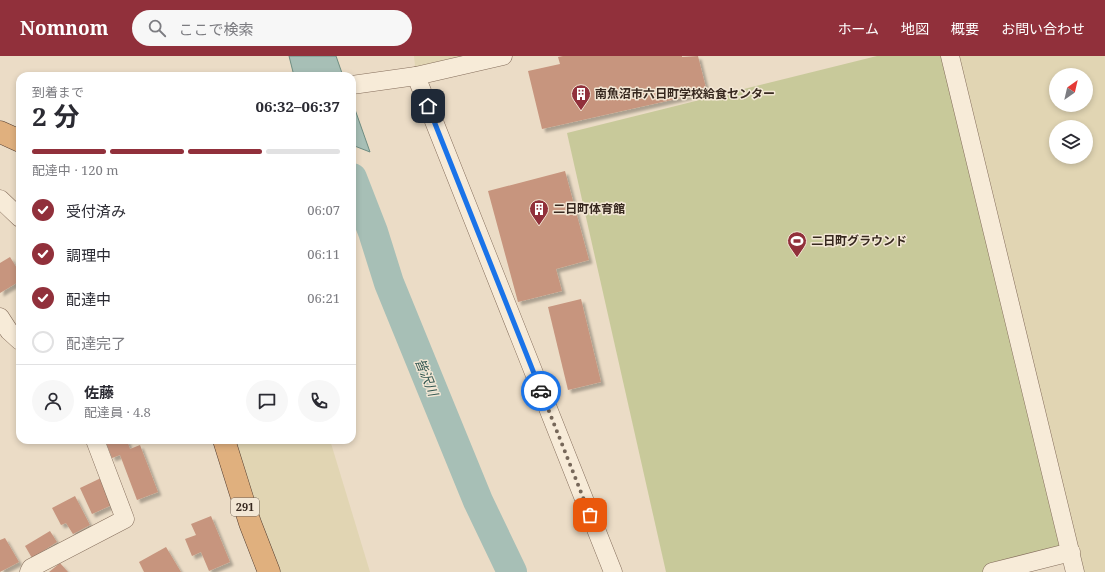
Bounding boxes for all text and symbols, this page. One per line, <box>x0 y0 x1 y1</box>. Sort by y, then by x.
search box <box>132 10 412 46</box>
text: Nomnom <box>20 15 108 41</box>
icon: search <box>146 17 168 39</box>
text: ここで検索 <box>178 19 253 39</box>
text: ホーム <box>837 19 879 38</box>
text: 地図 <box>901 19 929 38</box>
text: 概要 <box>951 19 979 38</box>
text: お問い合わせ <box>1001 19 1085 38</box>
north arrow <box>1049 68 1093 112</box>
map controls <box>1049 68 1093 164</box>
text: 到着まで <box>32 83 84 101</box>
building icon: 南魚沼市六日町学校給食センター <box>570 83 592 111</box>
place label: 南魚沼市六日町学校給食センター <box>595 85 775 102</box>
pin <box>411 89 445 123</box>
icon: home <box>417 95 439 117</box>
text: 06:32–06:37 <box>256 96 340 116</box>
text: 2 分 <box>32 98 79 134</box>
button: layers <box>1049 120 1093 164</box>
text: 配達中 · 120 m <box>32 161 118 179</box>
building icon: 二日町体育館 <box>528 198 550 226</box>
icon: check <box>32 199 54 221</box>
place label: 二日町体育館 <box>553 200 625 217</box>
text: 受付済み <box>66 201 126 221</box>
text: 06:07 <box>307 201 340 219</box>
sports icon: 二日町グラウンド <box>786 230 808 258</box>
place label: 二日町グラウンド <box>811 232 907 249</box>
icon: check <box>32 243 54 265</box>
text: 調理中 <box>66 245 111 265</box>
text: 06:11 <box>307 245 340 263</box>
icon: check <box>32 287 54 309</box>
text: 配達中 <box>66 289 111 309</box>
text: 06:21 <box>307 289 340 307</box>
text: 配達完了 <box>66 333 126 353</box>
water label: 皆沢川 <box>411 356 443 400</box>
courier <box>521 371 561 411</box>
button: person <box>32 380 74 422</box>
button: chat <box>246 380 288 422</box>
button: phone <box>298 380 340 422</box>
icon: car <box>530 380 552 402</box>
text: 佐藤 <box>84 382 114 402</box>
text: 配達員 · 4.8 <box>84 403 151 421</box>
road number: 291 <box>231 498 259 516</box>
pin <box>573 498 607 532</box>
icon: bag <box>579 504 601 526</box>

